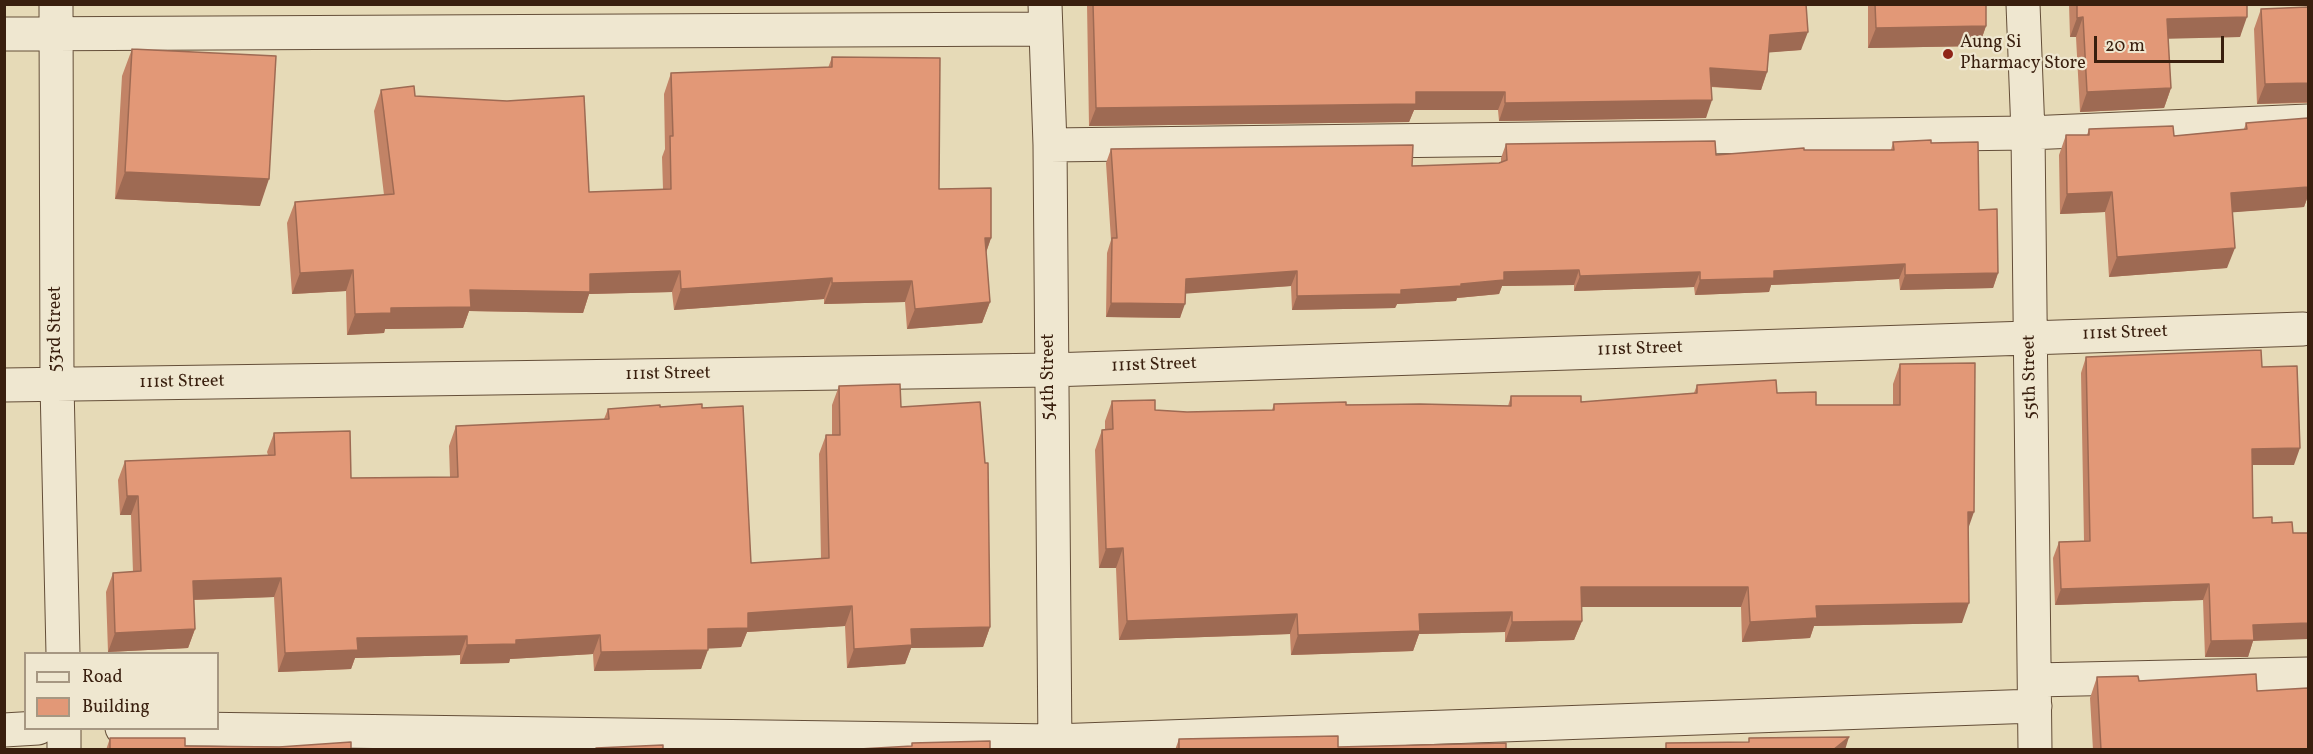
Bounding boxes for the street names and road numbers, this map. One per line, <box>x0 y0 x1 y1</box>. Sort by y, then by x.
street label: 53rd Street <box>46 286 68 372</box>
street label: 111st Street <box>2082 322 2168 346</box>
street label: 54th Street <box>1039 333 1061 421</box>
street label: 55th Street <box>2019 334 2043 420</box>
street label: 111st Street <box>1597 338 1683 362</box>
street label: 111st Street <box>1111 354 1197 378</box>
street label: 111st Street <box>625 363 711 387</box>
street label: 111st Street <box>139 371 225 395</box>

